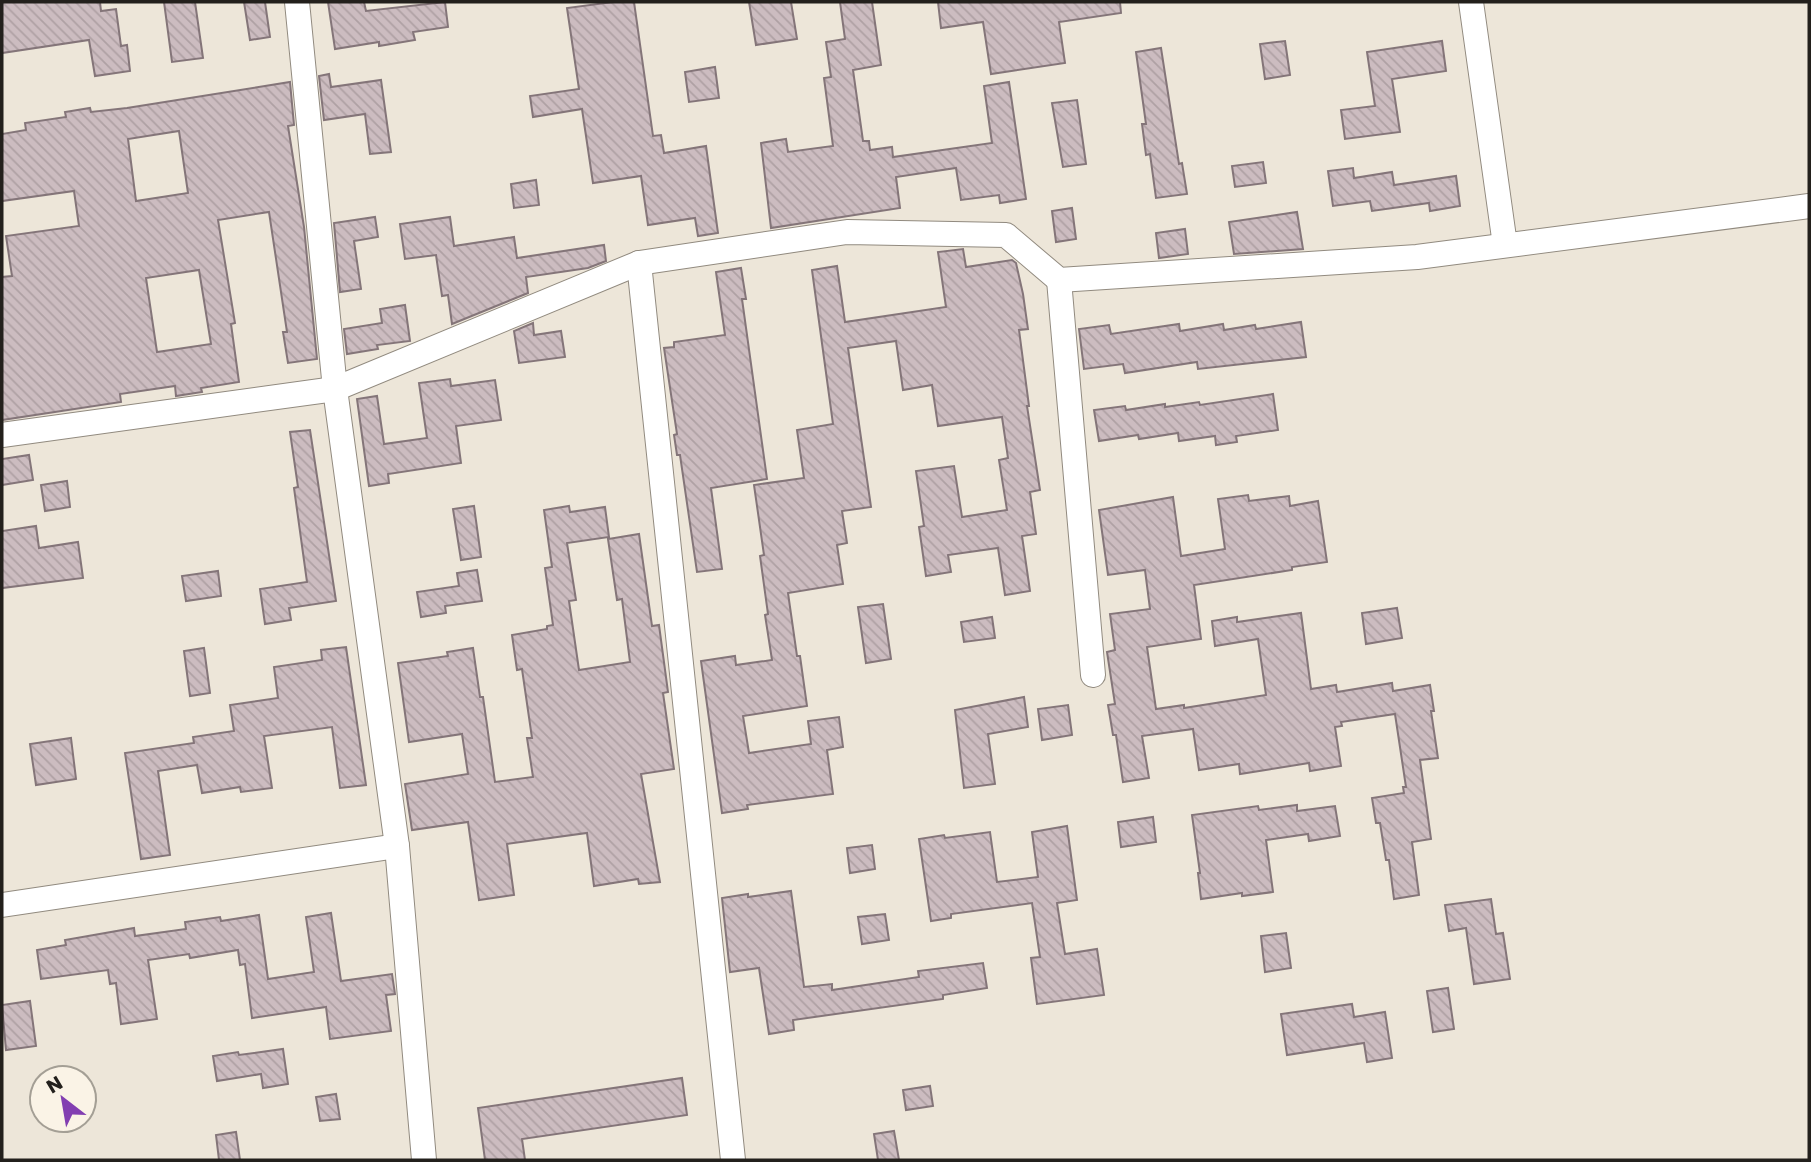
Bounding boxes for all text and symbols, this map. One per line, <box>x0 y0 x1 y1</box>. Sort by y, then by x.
north arrow <box>28 1064 98 1134</box>
text: N <box>41 1070 68 1100</box>

